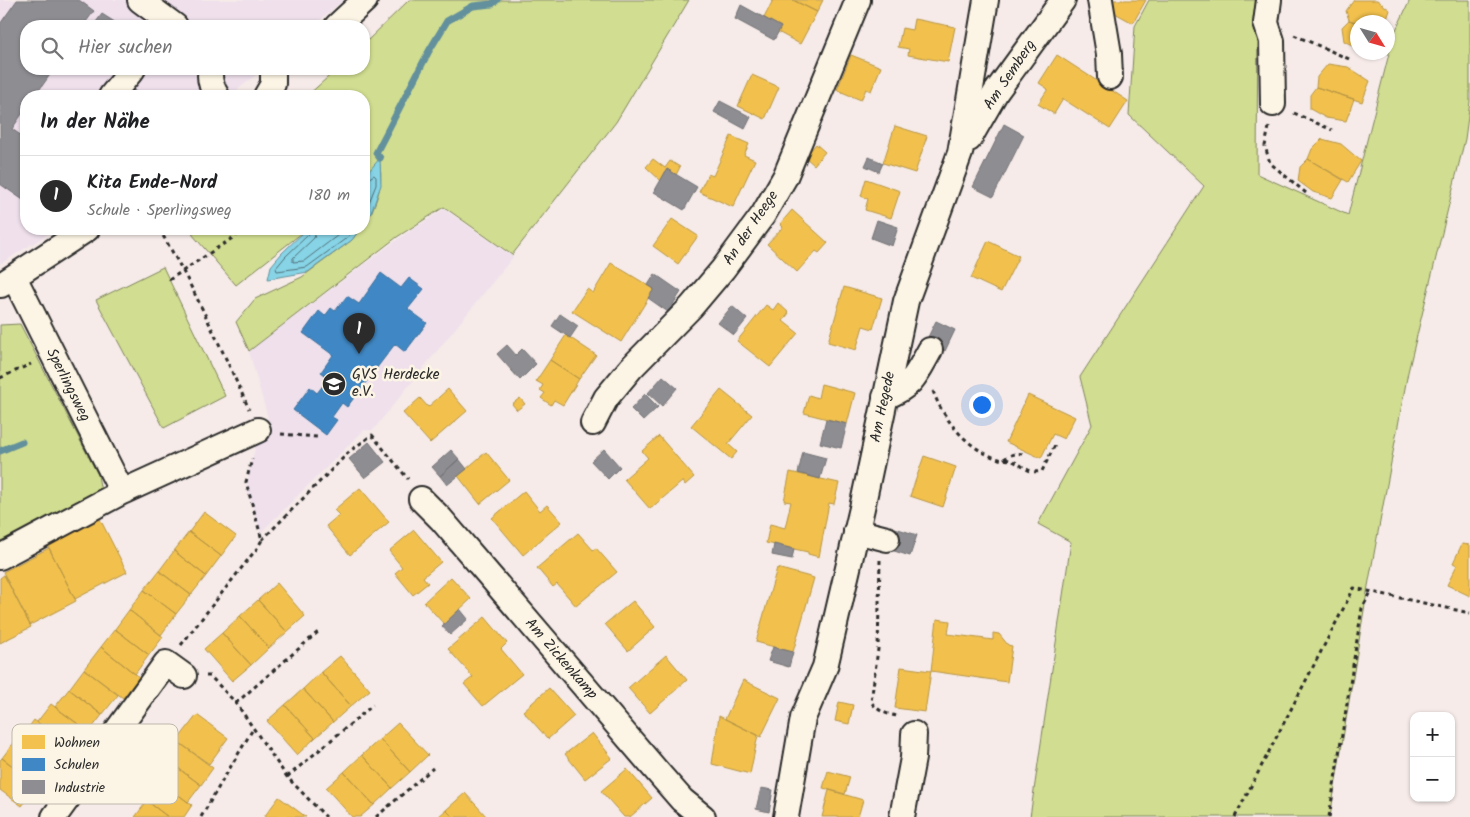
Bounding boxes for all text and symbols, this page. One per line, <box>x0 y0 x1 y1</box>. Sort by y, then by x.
north arrow <box>1350 15 1395 60</box>
search box <box>20 20 370 75</box>
text: Hier suchen <box>78 33 172 63</box>
icon: search <box>38 34 66 62</box>
street label: Am Semberg <box>978 35 1042 115</box>
text: In der Nähe <box>40 106 150 139</box>
text: Kita Ende-Nord <box>87 168 217 198</box>
text: 1 <box>54 183 58 208</box>
text: 180 m <box>308 183 350 208</box>
street label: An der Heege <box>717 186 785 270</box>
text: Schule · Sperlingsweg <box>87 198 232 223</box>
pin: 1 <box>343 313 375 354</box>
street label: Sperlingsweg <box>39 344 97 426</box>
place label: GVS Herdecke e.V. <box>352 363 440 404</box>
street label: Am Hegede <box>864 369 902 445</box>
school or university icon: GVS Herdecke e.V. <box>321 371 347 397</box>
your location <box>969 392 995 418</box>
street label: Am Zickenkamp <box>519 613 603 705</box>
map controls <box>1410 712 1455 802</box>
button: + <box>1410 712 1455 757</box>
legend <box>12 724 178 804</box>
text: Wohnen <box>54 732 100 754</box>
text: Schulen <box>54 754 99 776</box>
button: − <box>1410 757 1455 802</box>
text: Industrie <box>54 777 106 799</box>

